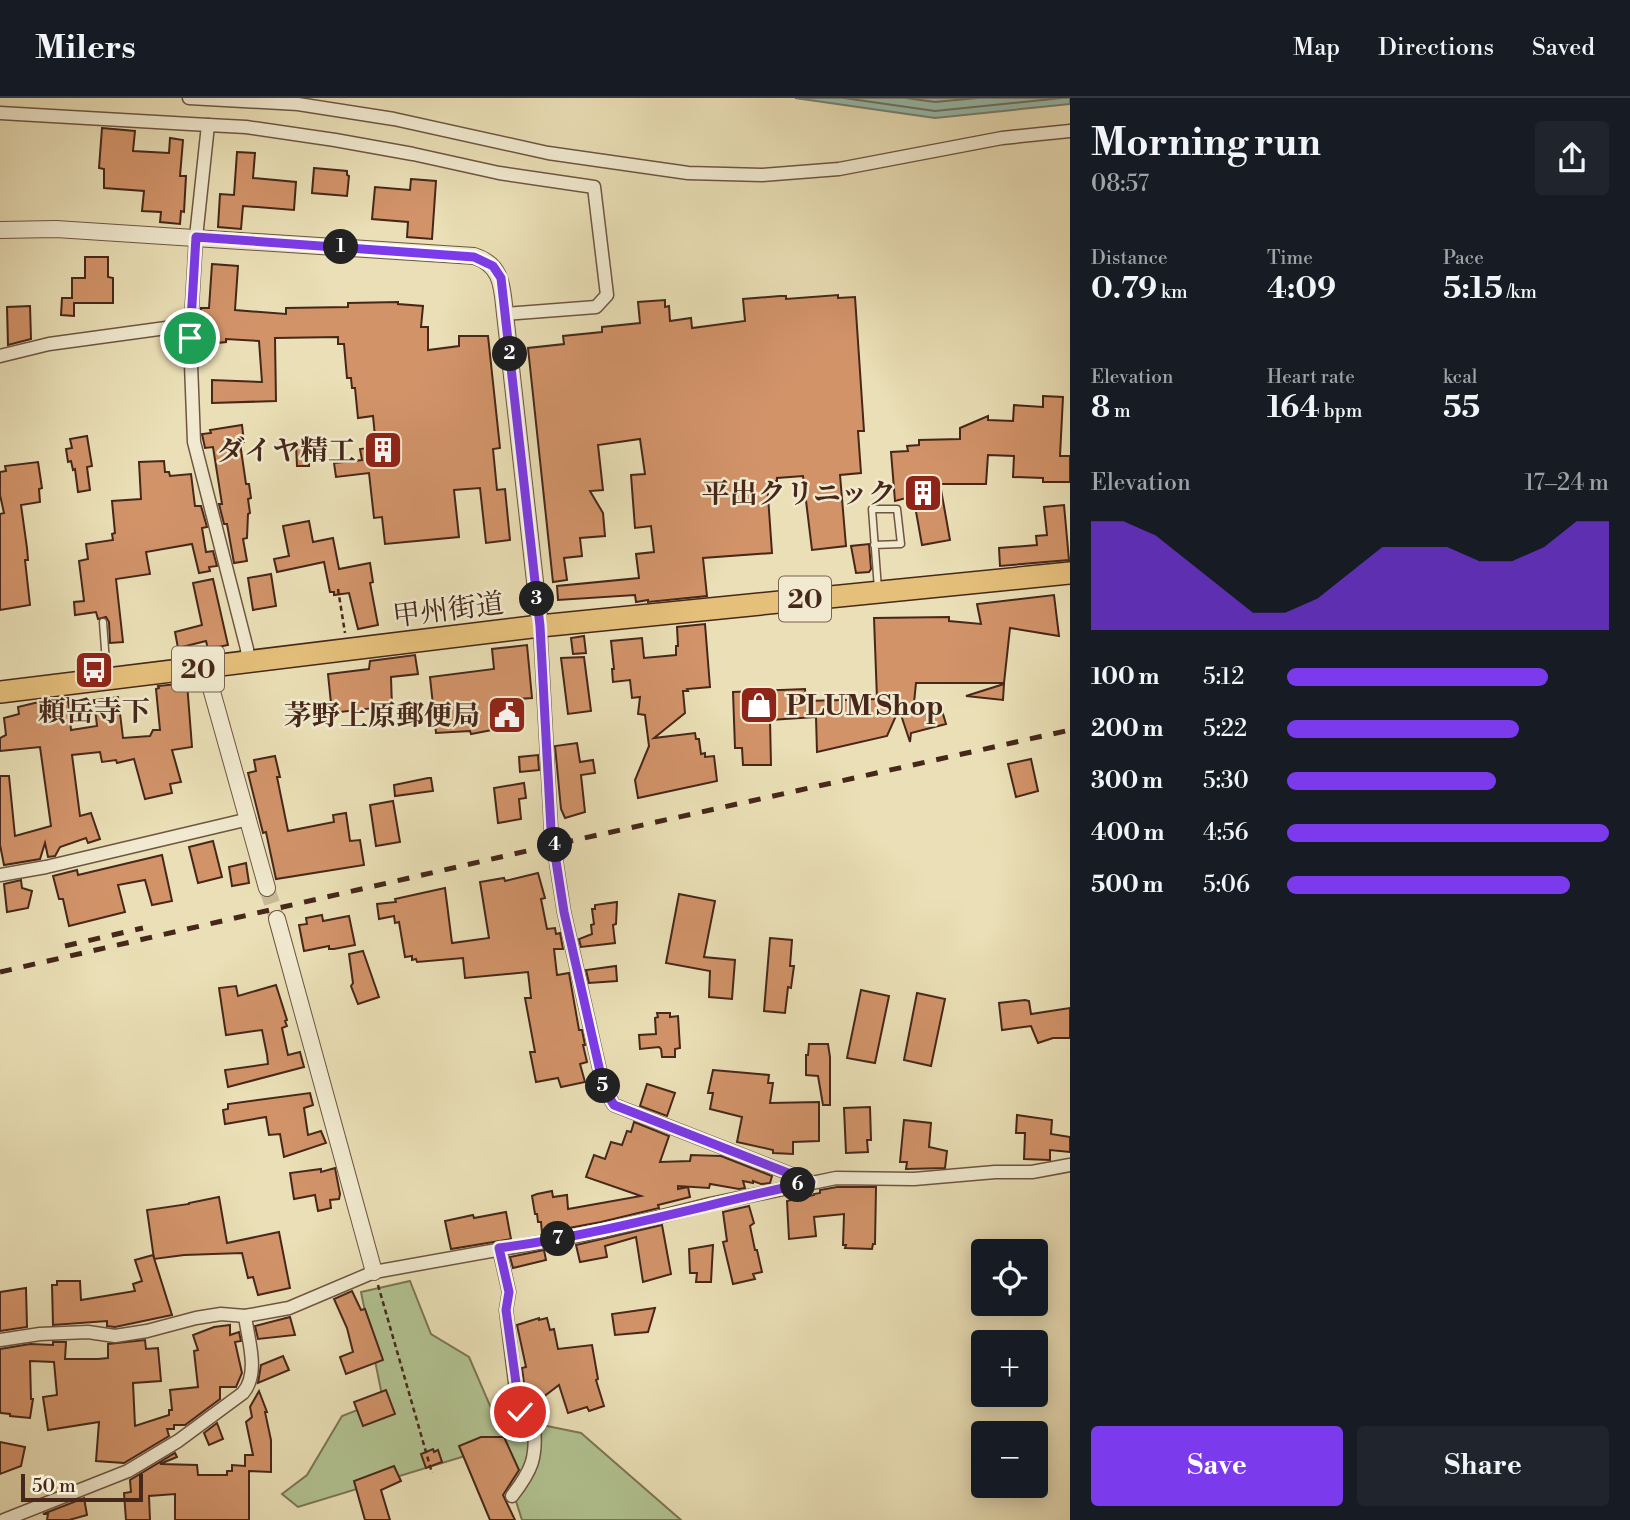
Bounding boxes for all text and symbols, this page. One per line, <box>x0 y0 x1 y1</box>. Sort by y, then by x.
text: Milers <box>35 28 136 69</box>
text: Map <box>1293 33 1340 63</box>
text: Directions <box>1378 33 1494 63</box>
text: Saved <box>1532 33 1595 63</box>
text: Morning run <box>1091 120 1321 167</box>
button: share <box>1535 121 1609 195</box>
text: 08:57 <box>1091 170 1149 198</box>
pin: 1 <box>324 230 358 264</box>
text: 1 <box>336 234 345 258</box>
text: Distance <box>1091 246 1168 270</box>
text: Time <box>1267 246 1313 270</box>
text: Pace <box>1443 246 1484 270</box>
text: 0.79 <box>1091 270 1157 308</box>
text: 4:09 <box>1267 270 1336 308</box>
text: 5:15 <box>1443 270 1503 308</box>
text: km <box>1157 280 1188 304</box>
text: /km <box>1503 280 1537 304</box>
pin <box>160 308 220 368</box>
icon: arrive <box>171 319 209 357</box>
pin: 2 <box>492 336 528 372</box>
text: 2 <box>504 341 515 365</box>
text: Elevation <box>1091 365 1173 389</box>
text: Heart rate <box>1267 365 1355 389</box>
text: kcal <box>1443 365 1477 389</box>
text: 8 <box>1091 389 1110 427</box>
text: 164 <box>1267 389 1320 427</box>
text: 55 <box>1443 389 1480 427</box>
text: m <box>1110 399 1131 423</box>
text: bpm <box>1320 399 1362 423</box>
building icon: ダイヤ精工 <box>362 429 404 471</box>
place label: ダイヤ精工 <box>217 434 356 469</box>
text: Elevation <box>1091 469 1191 497</box>
text: 17–24 m <box>1524 469 1609 497</box>
building icon: 平出クリニック <box>902 472 944 514</box>
place label: 平出クリニック <box>702 477 896 512</box>
road number: 20 <box>779 576 831 622</box>
pin: 3 <box>520 582 554 616</box>
street label: 甲州街道 <box>390 586 506 635</box>
text: 3 <box>531 586 542 610</box>
road number: 20 <box>172 646 224 692</box>
bus stop icon: 頼岳寺下 <box>73 649 115 691</box>
text: 100 m <box>1091 663 1159 691</box>
text: 5:12 <box>1203 663 1244 691</box>
shop icon: PLUM Shop <box>738 684 780 726</box>
place label: PLUM Shop <box>786 689 944 724</box>
public building icon: 茅野上原郵便局 <box>486 694 528 736</box>
place label: 頼岳寺下 <box>38 695 150 730</box>
place label: 茅野上原郵便局 <box>284 699 480 734</box>
text: 200 m <box>1091 715 1163 743</box>
text: 5:22 <box>1203 715 1247 743</box>
text: 300 m <box>1091 767 1163 795</box>
text: 5:30 <box>1203 767 1249 795</box>
text: 400 m <box>1091 819 1164 847</box>
text: 4:56 <box>1203 819 1249 847</box>
pin: 4 <box>538 828 572 862</box>
text: 4 <box>548 832 561 856</box>
text: 500 m <box>1091 871 1163 899</box>
text: 5:06 <box>1203 871 1250 899</box>
pin: 5 <box>586 1068 620 1104</box>
text: 5 <box>597 1073 608 1097</box>
pin: 6 <box>780 1168 816 1202</box>
text: 6 <box>792 1172 803 1196</box>
pin: 7 <box>540 1222 576 1256</box>
text: 7 <box>552 1226 563 1250</box>
map controls <box>971 1239 1048 1498</box>
button: locate <box>971 1239 1048 1316</box>
button: + <box>971 1330 1048 1407</box>
pin <box>490 1382 550 1442</box>
icon: check <box>501 1393 539 1431</box>
button: − <box>971 1421 1048 1498</box>
button: Save <box>1091 1426 1343 1506</box>
button: Share <box>1357 1426 1609 1506</box>
scale bar <box>21 1471 144 1503</box>
text: 50 m <box>32 1474 76 1498</box>

